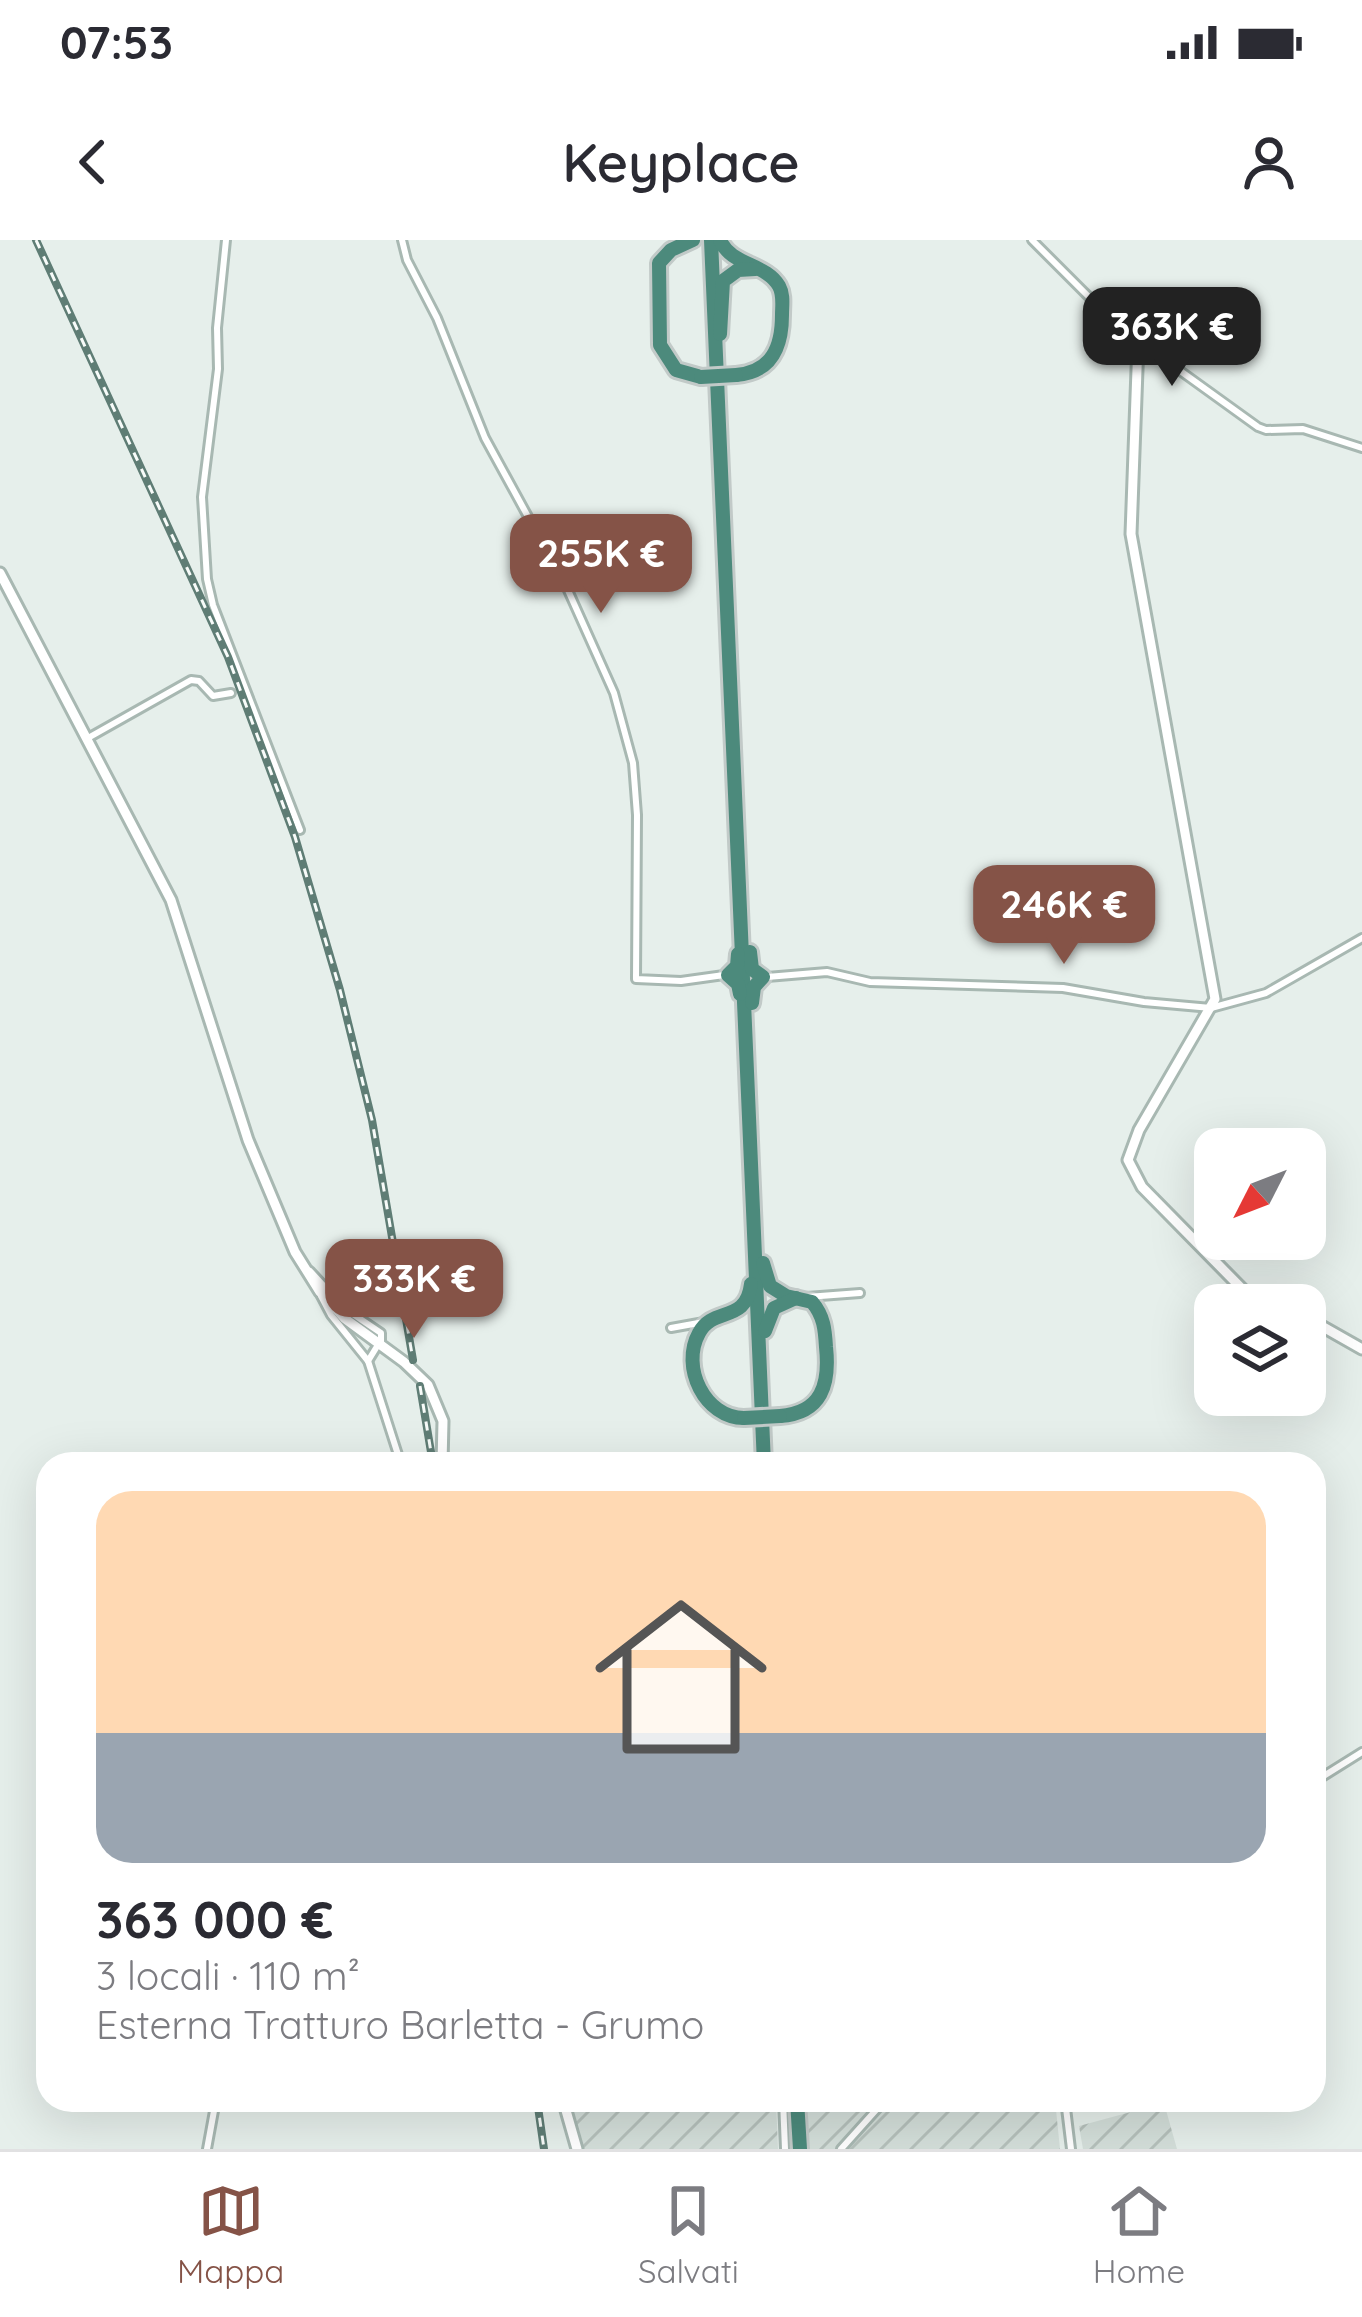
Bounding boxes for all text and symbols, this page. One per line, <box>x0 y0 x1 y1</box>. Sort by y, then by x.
text: 07:53 <box>60 14 173 70</box>
text: Keyplace <box>562 128 800 196</box>
icon: back <box>60 129 126 195</box>
icon: person <box>1236 129 1302 195</box>
pin: 363K € <box>1074 287 1270 389</box>
text: 363K € <box>1110 301 1234 350</box>
pin: 255K € <box>503 514 699 616</box>
text: 255K € <box>537 528 665 577</box>
pin: 246K € <box>966 865 1162 967</box>
text: 246K € <box>1000 879 1128 928</box>
north arrow <box>1194 1128 1326 1260</box>
map controls <box>1194 1128 1326 1416</box>
pin: 333K € <box>316 1239 512 1341</box>
text: 333K € <box>352 1253 476 1302</box>
button: layers <box>1194 1284 1326 1416</box>
icon: home <box>573 1569 789 1785</box>
text: 363 000 € <box>96 1887 333 1951</box>
text: 3 locali · 110 m² <box>96 1951 360 2000</box>
text: Esterna Tratturo Barletta - Grumo <box>96 2000 704 2049</box>
tab: Mappa <box>177 2178 284 2291</box>
tab: Salvati <box>638 2178 739 2291</box>
tab: Home <box>1093 2178 1185 2291</box>

